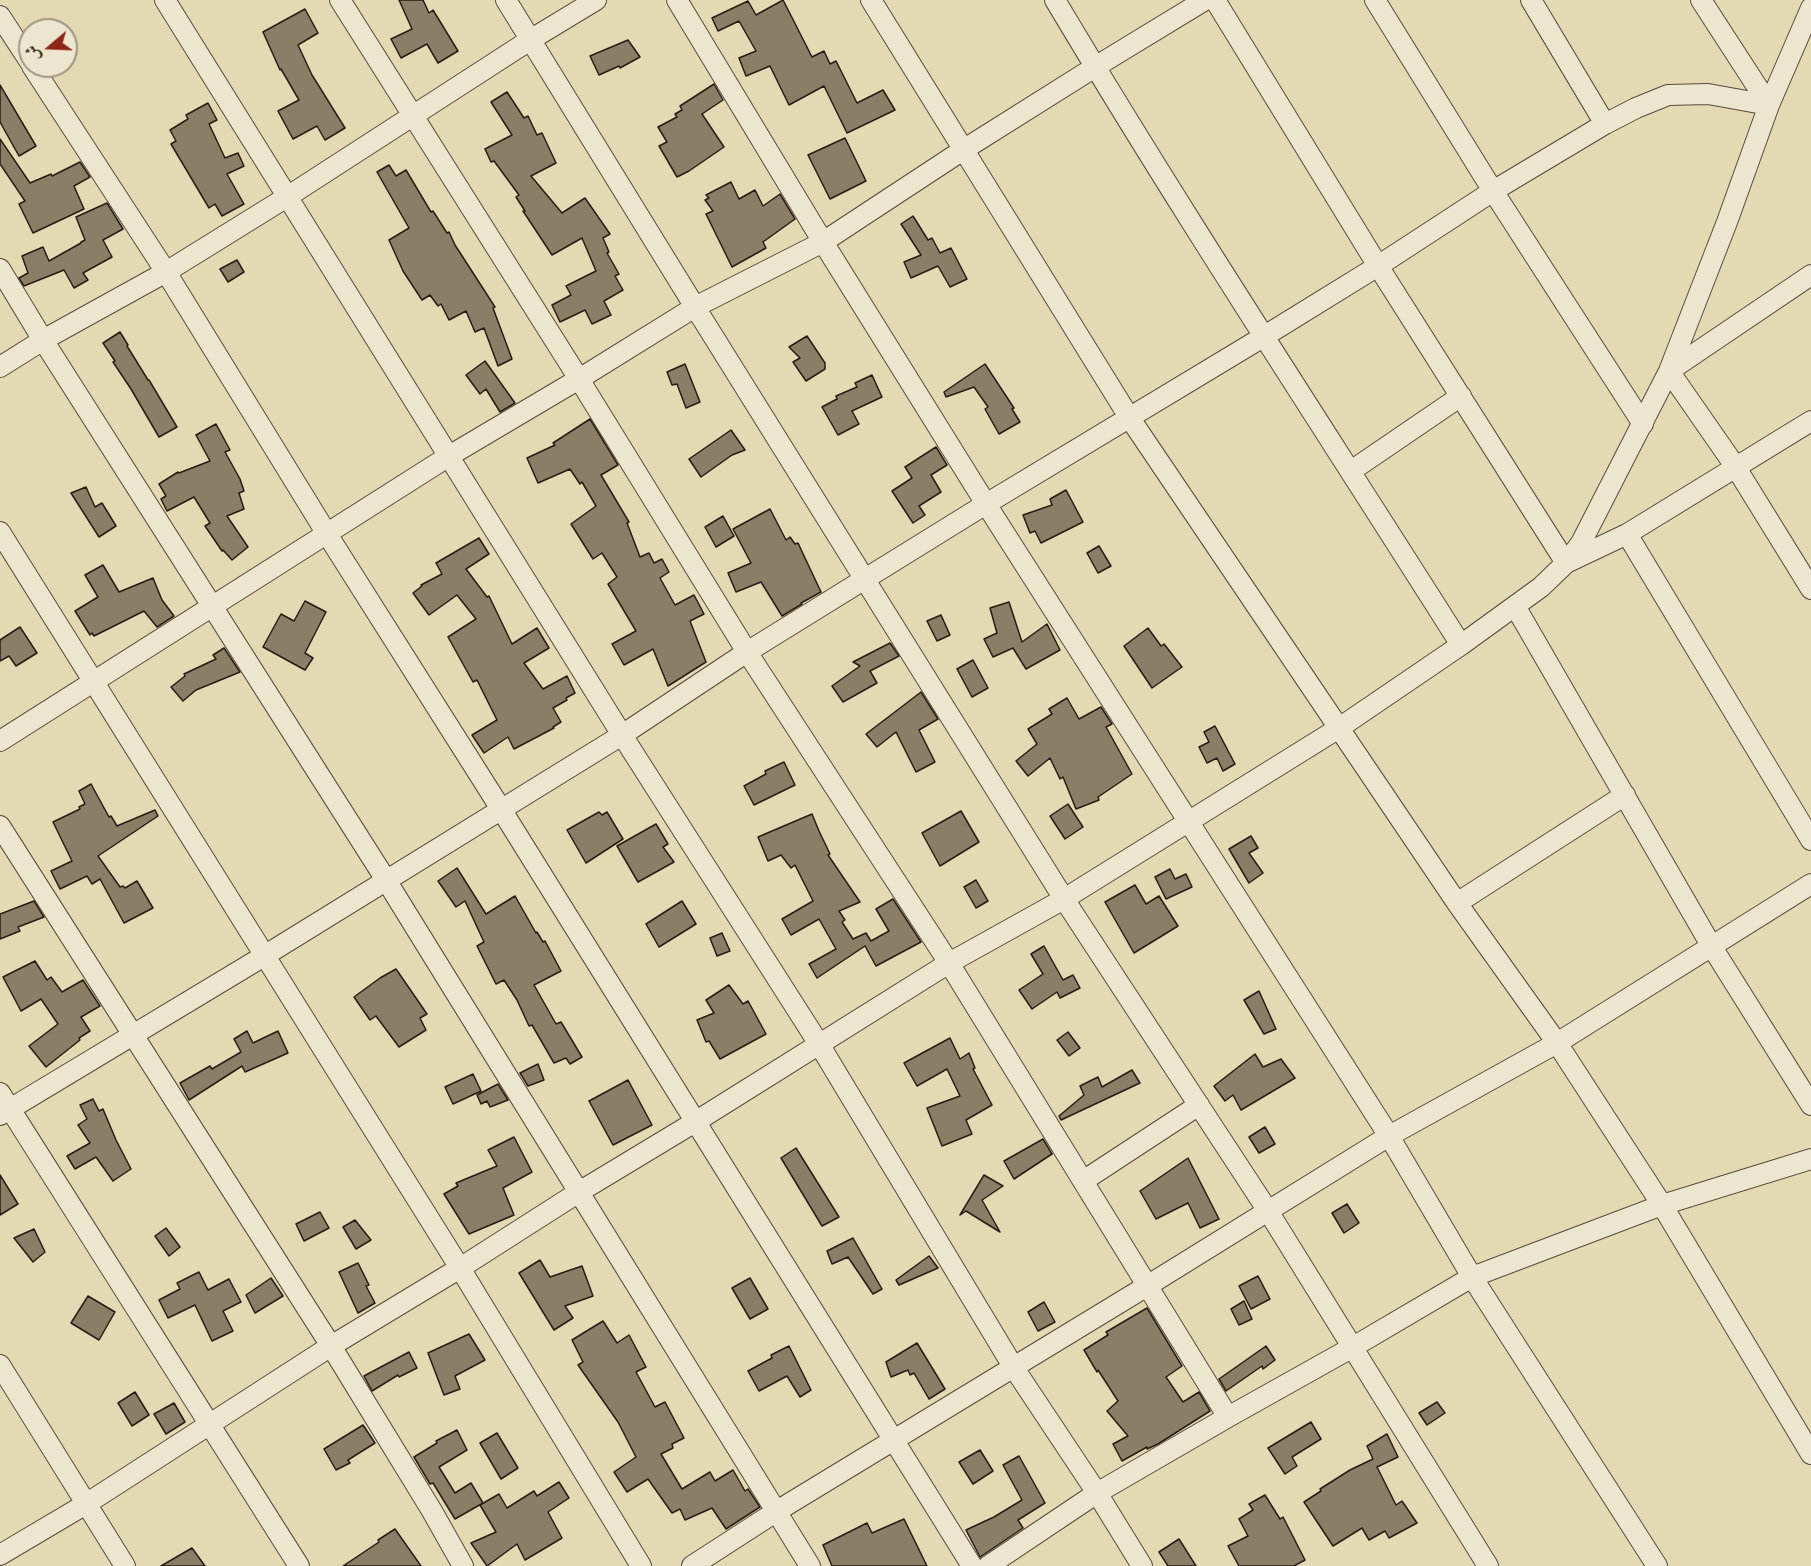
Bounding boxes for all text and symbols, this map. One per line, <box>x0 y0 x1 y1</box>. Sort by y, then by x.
north arrow <box>18 18 78 78</box>
text: ش <box>20 42 46 64</box>

